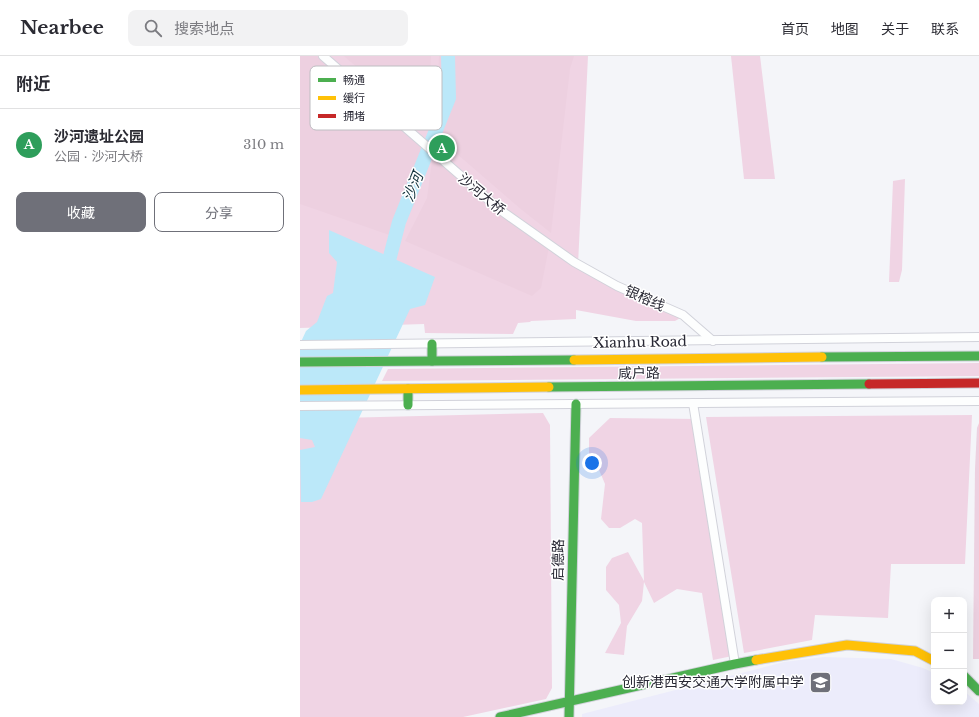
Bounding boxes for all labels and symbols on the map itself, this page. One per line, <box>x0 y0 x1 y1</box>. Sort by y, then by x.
legend <box>310 66 442 130</box>
text: 畅通 <box>343 73 365 87</box>
text: 缓行 <box>343 91 365 105</box>
text: 拥堵 <box>343 109 365 123</box>
pin: A <box>429 133 455 163</box>
water label: 沙河 <box>398 167 428 204</box>
street label: 沙河大桥 <box>455 169 509 219</box>
street label: 银榕线 <box>622 281 668 315</box>
street label: Xianhu Road <box>593 332 688 352</box>
street label: 咸户路 <box>618 364 660 382</box>
your location <box>582 453 602 473</box>
street label: 启德路 <box>549 539 567 581</box>
school or university icon: 创新港西安交通大学附属中学 <box>807 669 833 695</box>
place label: 创新港西安交通大学附属中学 <box>622 673 804 691</box>

